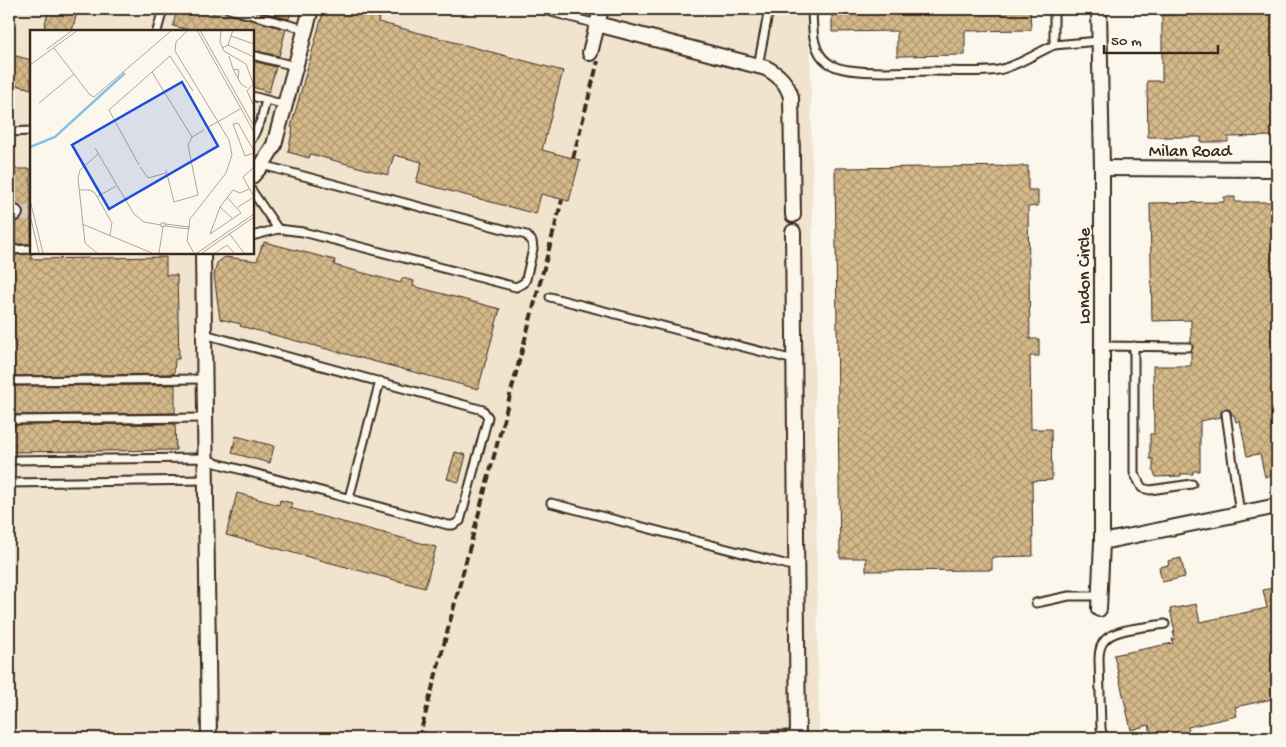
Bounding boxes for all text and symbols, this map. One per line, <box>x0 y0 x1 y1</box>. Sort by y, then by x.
scale bar <box>1104 22 1217 54</box>
inset map <box>30 30 254 254</box>
text: 50 m <box>1111 33 1142 51</box>
street label: Milan Road <box>1149 142 1233 163</box>
street label: London Circle <box>1075 227 1096 324</box>

